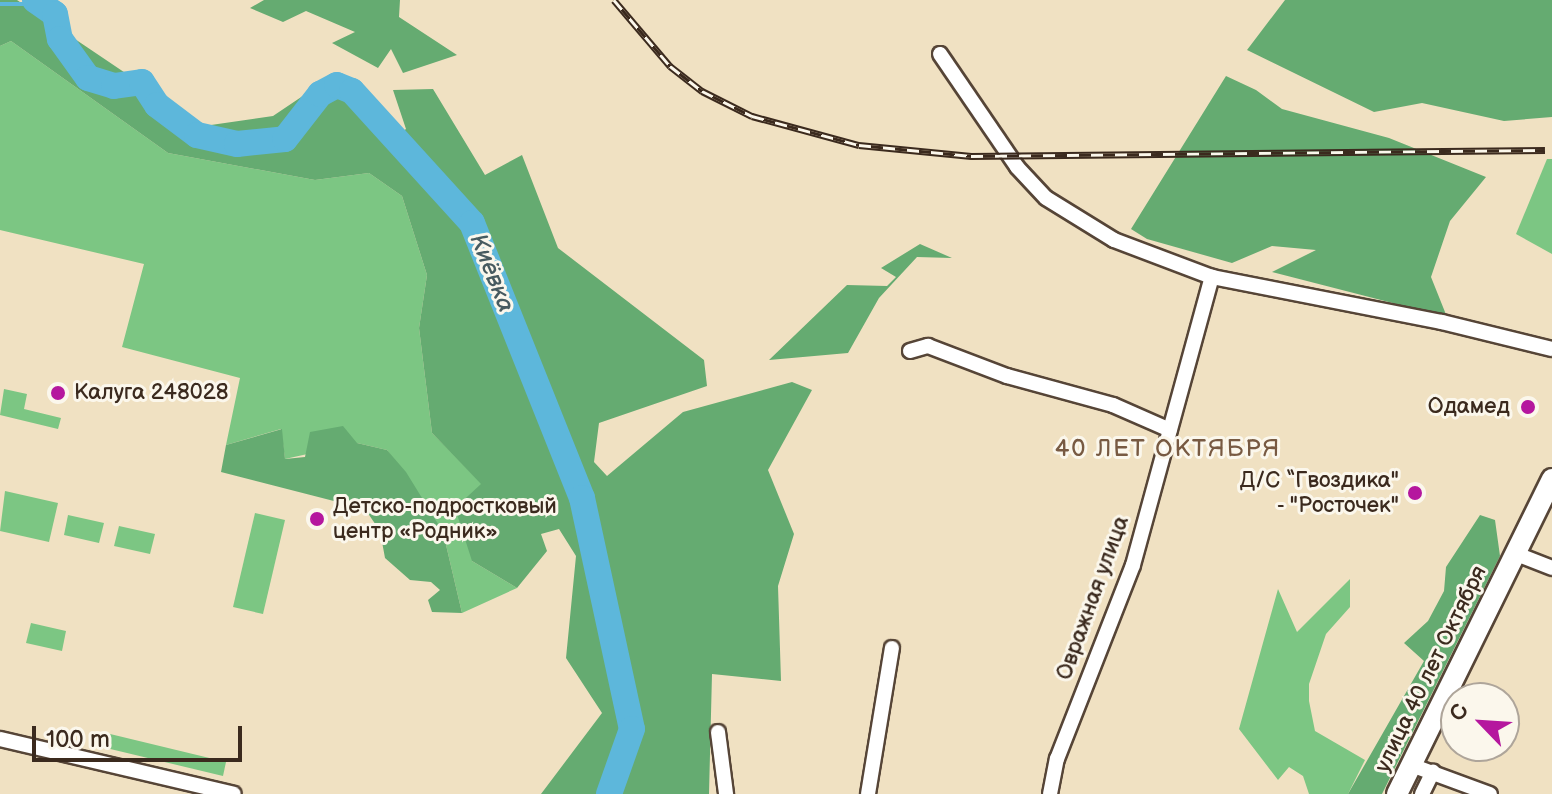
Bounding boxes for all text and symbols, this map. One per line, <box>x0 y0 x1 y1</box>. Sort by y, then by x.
water label: Киёвка <box>463 230 521 316</box>
place label: Калуга 248028 <box>74 380 228 406</box>
marker: Калуга 248028 <box>49 384 67 402</box>
place label: Одамед <box>1428 394 1510 420</box>
marker: Одамед <box>1517 396 1539 418</box>
district label: 40 ЛЕТ ОКТЯБРЯ <box>1055 435 1281 463</box>
place label: Д/С “Гвоздика" - "Росточек" <box>1240 467 1399 518</box>
marker: Д/С “Гвоздика" - "Росточек" <box>1406 484 1424 502</box>
place label: Детско-подростковый центр «Родник» <box>333 493 557 544</box>
marker: Детско-подростковый центр «Родник» <box>308 510 326 528</box>
street label: Овражная улица <box>1051 512 1135 684</box>
street label: улица 40 лет Октября <box>1369 561 1493 777</box>
north arrow <box>1440 682 1520 762</box>
text: С <box>1444 700 1475 725</box>
scale bar <box>36 710 246 760</box>
text: 100 m <box>46 725 110 754</box>

